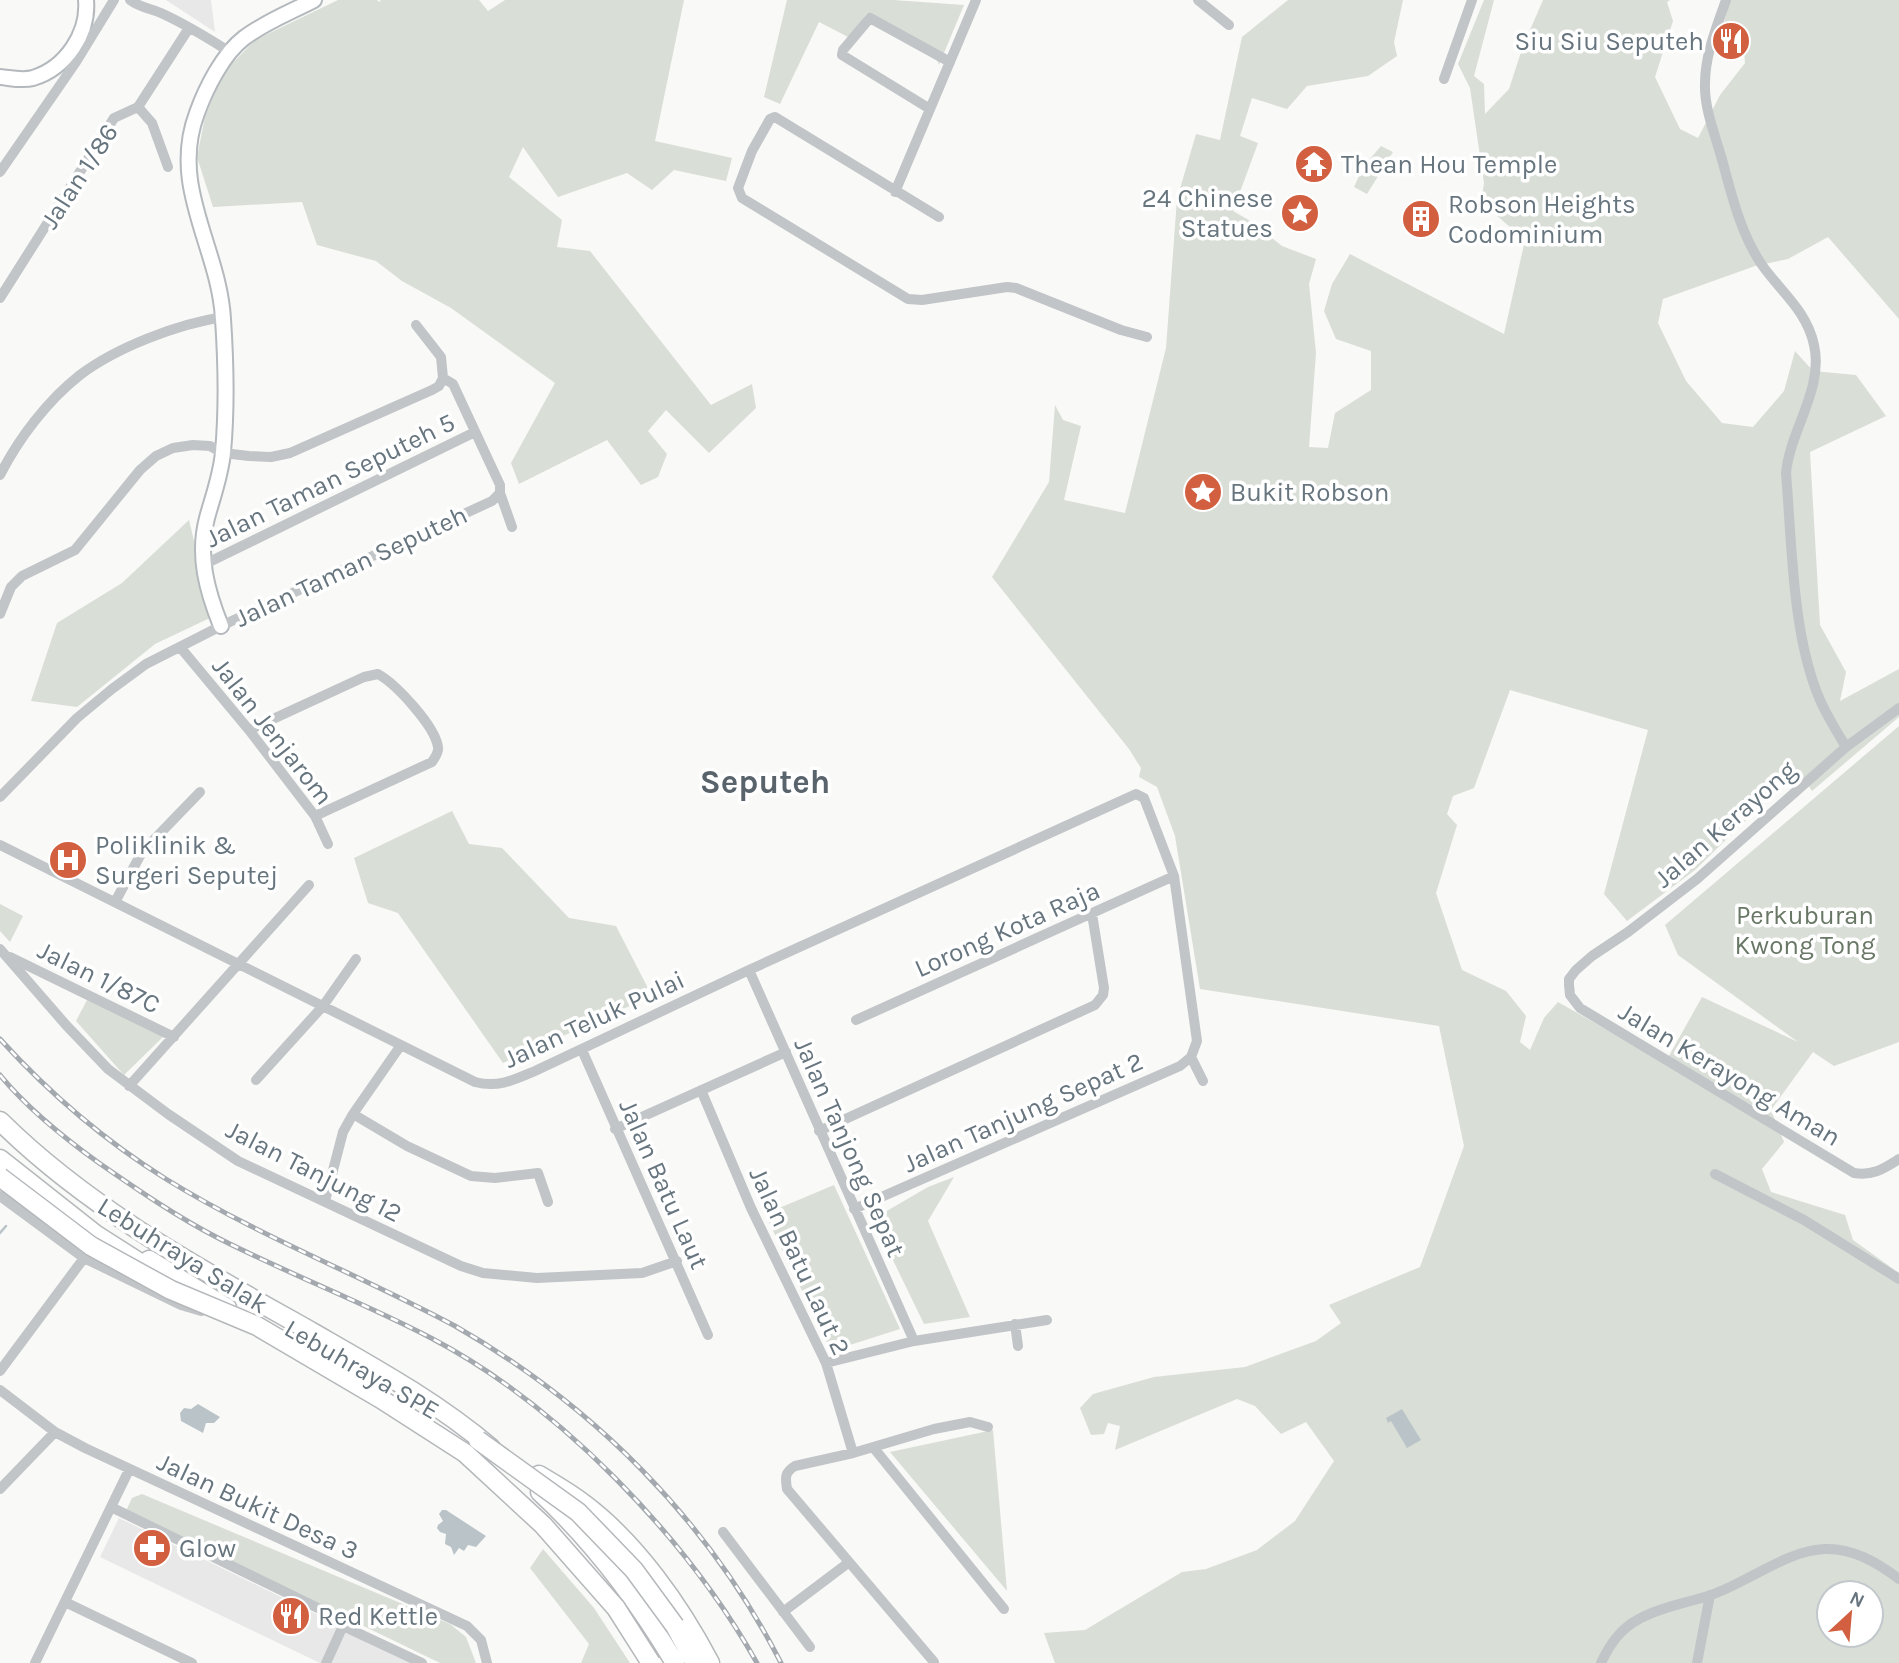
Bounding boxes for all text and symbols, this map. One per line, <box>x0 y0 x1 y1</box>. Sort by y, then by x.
restaurant icon: Siu Siu Seputeh <box>1710 20 1752 62</box>
place label: Siu Siu Seputeh <box>1514 26 1704 57</box>
street label: Jalan 1/86 <box>34 118 125 235</box>
temple icon: Thean Hou Temple <box>1293 143 1335 185</box>
place label: Thean Hou Temple <box>1341 149 1557 180</box>
place label: 24 Chinese Statues <box>1142 183 1273 244</box>
place label: Robson Heights Codominium <box>1448 189 1636 250</box>
place icon: 24 Chinese Statues <box>1279 192 1321 234</box>
building icon: Robson Heights Codominium <box>1400 198 1442 240</box>
street label: Jalan Taman Seputeh 5 <box>201 407 460 554</box>
place icon: Bukit Robson <box>1182 471 1224 513</box>
place label: Bukit Robson <box>1230 477 1389 508</box>
street label: Jalan Taman Seputeh <box>230 499 472 634</box>
street label: Jalan Jenjarom <box>206 652 340 811</box>
street label: Jalan Kerayong <box>1648 754 1803 894</box>
district label: Seputeh <box>700 763 830 801</box>
place label: Poliklinik & Surgeri Seputej <box>95 830 278 891</box>
hospital icon: Poliklinik & Surgeri Seputej <box>47 839 89 881</box>
street label: Lorong Kota Raja <box>910 875 1105 984</box>
park label: Perkuburan Kwong Tong <box>1735 900 1876 961</box>
street label: Jalan 1/87C <box>33 935 165 1020</box>
street label: Jalan Teluk Pulai <box>499 964 690 1075</box>
street label: Jalan Kerayong Aman <box>1613 996 1846 1153</box>
street label: Jalan Tanjong Sepat <box>787 1033 912 1262</box>
street label: Jalan Tanjung Sepat 2 <box>899 1046 1148 1179</box>
street label: Jalan Batu Laut <box>612 1095 715 1274</box>
street label: Jalan Tanjung 12 <box>221 1114 407 1229</box>
street label: Jalan Batu Laut 2 <box>742 1162 857 1360</box>
street label: Lebuhraya Salak <box>92 1191 274 1320</box>
street label: Lebuhraya SPE <box>279 1313 445 1426</box>
street label: Jalan Bukit Desa 3 <box>152 1446 363 1567</box>
pharmacy icon: Glow <box>131 1527 173 1569</box>
place label: Glow <box>179 1533 236 1564</box>
north arrow <box>1815 1579 1885 1649</box>
text: N <box>1846 1587 1868 1612</box>
restaurant icon: Red Kettle <box>270 1595 312 1637</box>
place label: Red Kettle <box>318 1601 438 1632</box>

